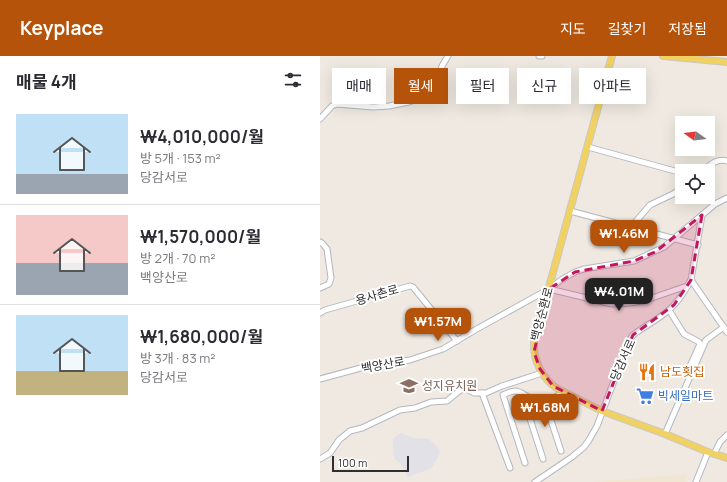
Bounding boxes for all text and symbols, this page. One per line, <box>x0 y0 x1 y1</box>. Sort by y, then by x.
text: Keyplace <box>20 15 103 41</box>
text: 지도 <box>560 19 586 38</box>
text: 길찾기 <box>608 19 646 38</box>
text: 저장됨 <box>668 19 707 38</box>
chip: 매매 <box>332 68 386 104</box>
chip: 월세 <box>394 68 448 104</box>
chip: 필터 <box>456 68 509 104</box>
chip: 신규 <box>517 68 571 104</box>
chip: 아파트 <box>579 68 646 104</box>
icon: filters <box>282 69 304 91</box>
text: 매물 4개 <box>16 70 77 93</box>
north arrow <box>675 116 715 156</box>
map controls <box>675 116 715 204</box>
text: ₩4,010,000/월 <box>140 125 264 148</box>
icon: home <box>48 130 96 178</box>
text: 방 5개 · 153 m² <box>140 149 221 167</box>
button: locate <box>675 164 715 204</box>
text: 당감서로 <box>140 168 188 186</box>
pin: ₩1.46M <box>591 220 657 254</box>
text: ₩1.46M <box>599 224 649 242</box>
text: ₩1,570,000/월 <box>140 225 261 248</box>
icon: home <box>48 231 96 279</box>
text: 방 2개 · 70 m² <box>140 249 215 267</box>
text: 백양산로 <box>140 268 188 286</box>
pin: ₩4.01M <box>586 278 652 312</box>
street label: 용사촌로 <box>353 280 400 309</box>
text: ₩4.01M <box>594 282 644 300</box>
street label: 백양순환로 <box>526 285 557 343</box>
pin: ₩1.57M <box>405 308 471 342</box>
text: ₩1.57M <box>414 312 462 330</box>
text: ₩1,680,000/월 <box>140 325 263 348</box>
icon: home <box>48 331 96 379</box>
street label: 당감서로 <box>606 336 639 383</box>
text: 방 3개 · 83 m² <box>140 349 215 367</box>
street label: 백양산로 <box>360 352 406 377</box>
restaurant icon: 남도횟집 <box>637 362 657 382</box>
place label: 남도횟집 <box>660 363 704 380</box>
text: 당감서로 <box>140 368 188 386</box>
school or university icon: 성지유치원 <box>399 376 419 396</box>
place label: 성지유치원 <box>422 377 477 394</box>
supermarket icon: 빅세일마트 <box>635 386 655 406</box>
place label: 빅세일마트 <box>658 387 713 404</box>
pin: ₩1.68M <box>512 394 578 428</box>
text: ₩1.68M <box>520 398 570 416</box>
scale bar <box>332 454 409 473</box>
text: 100 m <box>338 455 367 470</box>

